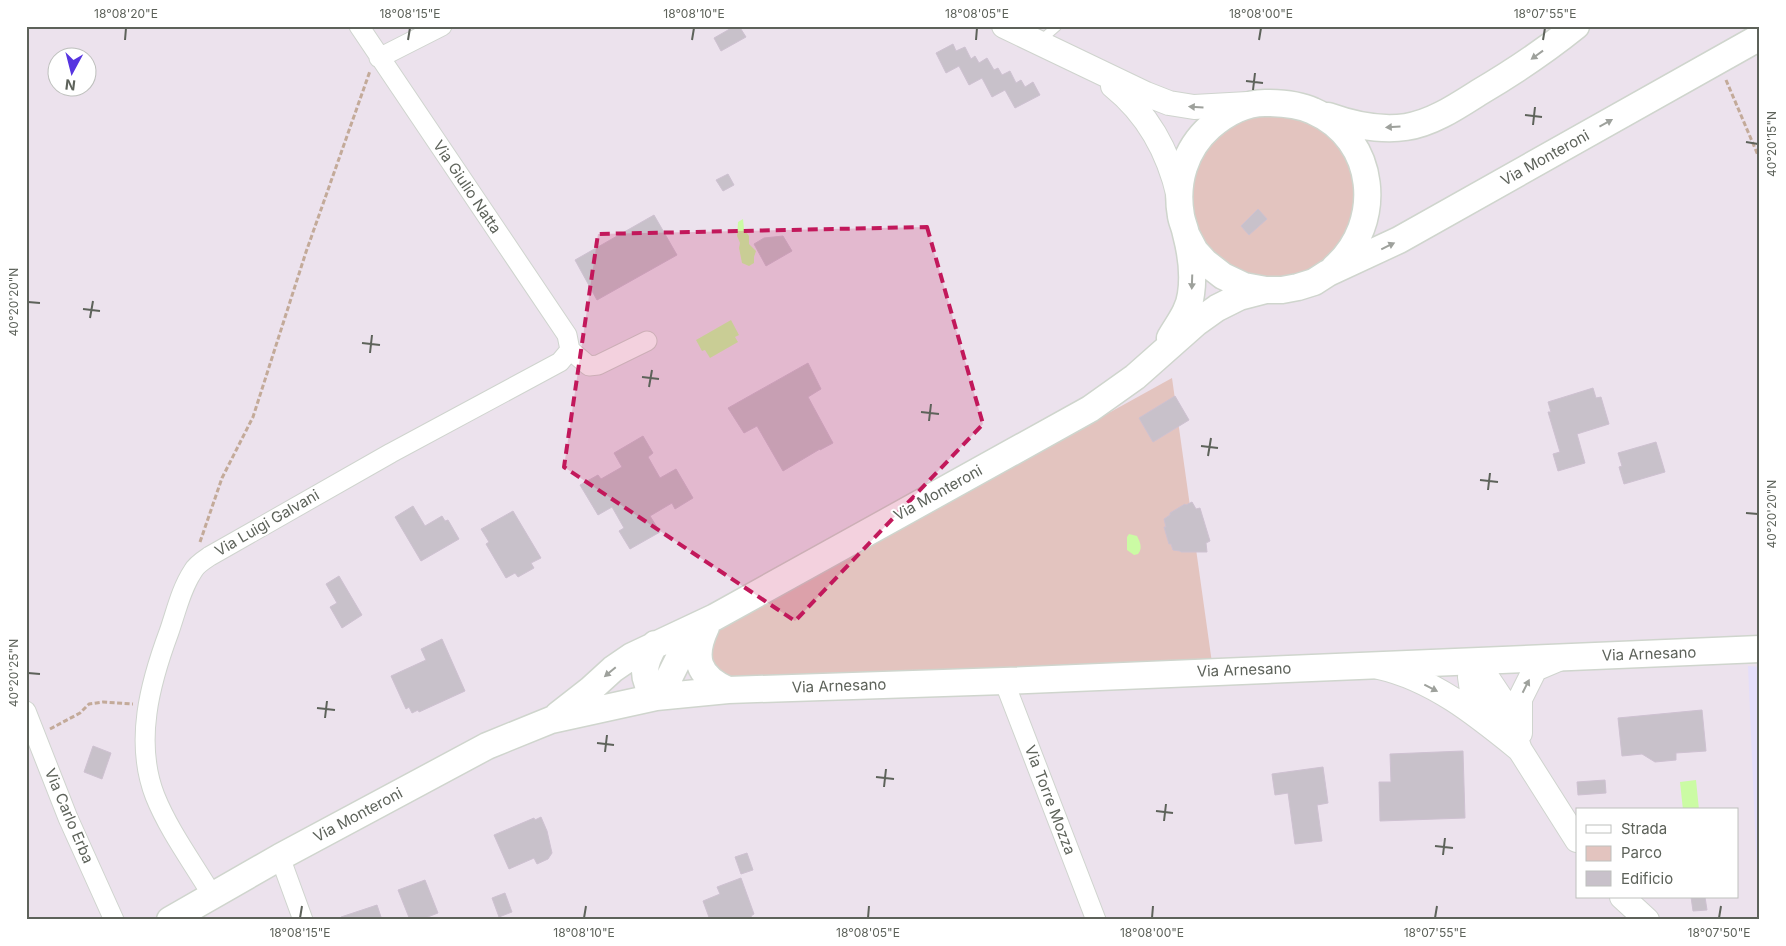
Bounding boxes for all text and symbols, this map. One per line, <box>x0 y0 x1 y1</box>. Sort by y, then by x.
text: 18°08'20"E <box>94 6 158 21</box>
text: 18°08'15"E <box>379 6 441 21</box>
text: 18°08'10"E <box>663 6 725 21</box>
text: 18°08'05"E <box>945 6 1009 21</box>
text: 18°08'00"E <box>1229 6 1293 21</box>
text: 18°07'55"E <box>1514 6 1576 21</box>
north arrow <box>48 48 98 98</box>
one-way arrow <box>1530 50 1544 60</box>
text: N <box>64 76 77 94</box>
one-way arrow <box>1188 102 1204 110</box>
text: 40°20'15"N <box>1764 111 1779 177</box>
one-way arrow <box>1600 119 1613 128</box>
one-way arrow <box>1385 124 1401 132</box>
street label: Via Monteroni <box>1497 125 1592 190</box>
street label: Via Giulio Natta <box>429 136 506 237</box>
one-way arrow <box>1381 242 1395 250</box>
text: 40°20'20"N <box>6 268 21 336</box>
one-way arrow <box>1188 274 1196 290</box>
street label: Via Monteroni <box>890 460 985 525</box>
text: 40°20'20"N <box>1764 480 1779 548</box>
street label: Via Luigi Galvani <box>211 485 322 560</box>
text: 40°20'25"N <box>6 639 21 707</box>
street label: Via Arnesano <box>1601 642 1697 665</box>
street label: Via Arnesano <box>1196 658 1292 681</box>
one-way arrow <box>604 667 617 678</box>
street label: Via Arnesano <box>791 674 887 697</box>
one-way arrow <box>1522 678 1530 693</box>
one-way arrow <box>1424 684 1438 692</box>
street label: Via Torre Mozza <box>1021 742 1080 857</box>
street label: Via Carlo Erba <box>41 765 98 866</box>
street label: Via Monteroni <box>310 783 406 846</box>
legend <box>1576 808 1738 898</box>
text: Strada <box>1621 819 1667 838</box>
text: Parco <box>1621 843 1662 862</box>
text: Edificio <box>1621 869 1673 888</box>
text: 18°08'15"E <box>269 925 331 940</box>
text: 18°08'10"E <box>553 925 615 940</box>
text: 18°08'05"E <box>836 925 900 940</box>
text: 18°08'00"E <box>1120 925 1184 940</box>
text: 18°07'55"E <box>1404 925 1466 940</box>
text: 18°07'50"E <box>1688 925 1751 940</box>

